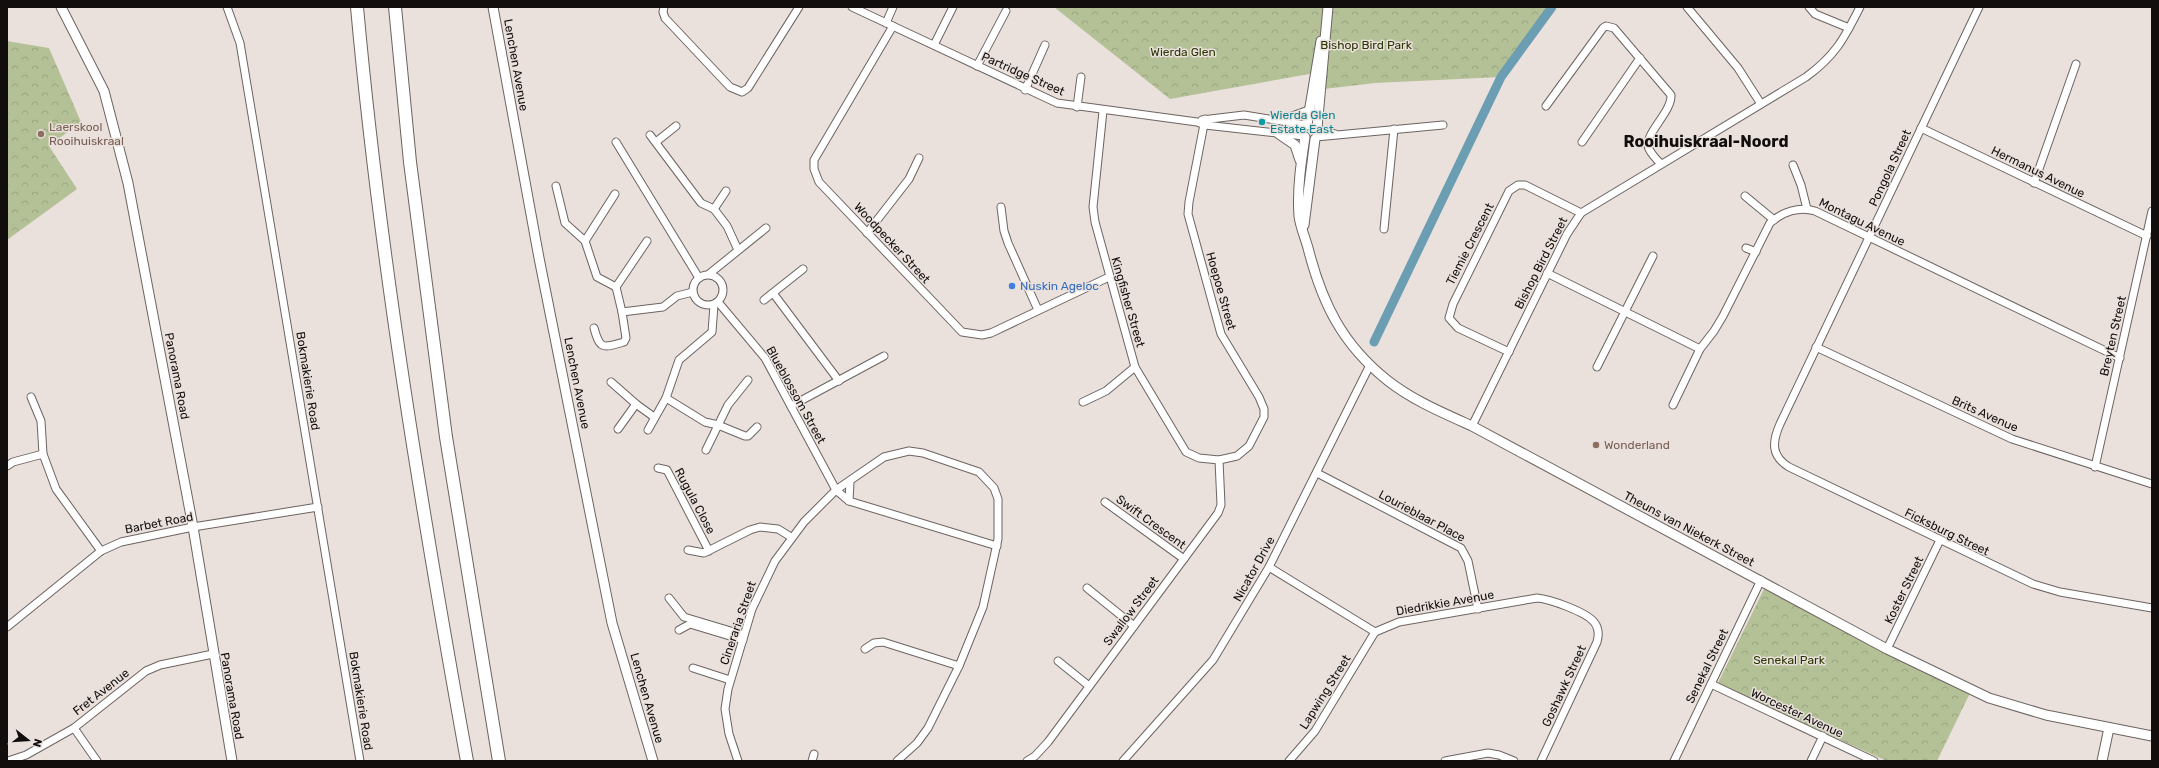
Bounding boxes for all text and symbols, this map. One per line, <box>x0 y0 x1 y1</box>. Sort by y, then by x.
street label: Lenchen Avenue <box>501 18 531 112</box>
park label: Bishop Bird Park <box>1320 38 1413 52</box>
park label: Wierda Glen <box>1150 45 1216 59</box>
street label: Partridge Street <box>979 49 1067 99</box>
place label: Wierda Glen Estate East <box>1270 108 1335 136</box>
marker: Wierda Glen Estate East <box>1257 117 1267 127</box>
place label: Laerskool Rooihuiskraal <box>49 120 124 148</box>
street label: Pongola Street <box>1866 127 1914 209</box>
marker: Laerskool Rooihuiskraal <box>36 129 46 139</box>
district label: Rooihuiskraal-Noord <box>1623 132 1789 151</box>
street label: Hermanus Avenue <box>1989 143 2087 201</box>
street label: Montagu Avenue <box>1817 195 1908 249</box>
street label: Woodpecker Street <box>851 200 933 287</box>
street label: Tiemie Crescent <box>1443 200 1497 287</box>
street label: Bishop Bird Street <box>1512 214 1570 311</box>
street label: Hoepoe Street <box>1203 250 1239 332</box>
street label: Kingfisher Street <box>1108 255 1148 349</box>
place label: Nuskin Ageloc <box>1020 279 1099 293</box>
marker: Nuskin Ageloc <box>1007 281 1017 291</box>
street label: Breyten Street <box>2097 294 2129 377</box>
street label: Panorama Road <box>162 331 192 421</box>
street label: Bokmakierie Road <box>293 331 323 431</box>
street label: Lenchen Avenue <box>561 336 593 430</box>
street label: Blueblossom Street <box>763 344 829 446</box>
street label: Brits Avenue <box>1950 393 2021 435</box>
place label: Wonderland <box>1604 438 1670 452</box>
marker: Wonderland <box>1591 440 1601 450</box>
street label: Rugula Close <box>672 466 718 537</box>
street label: Lourieblaar Place <box>1376 487 1468 545</box>
street label: Theuns van Niekerk Street <box>1621 489 1757 570</box>
street label: Swift Crescent <box>1113 492 1189 552</box>
street label: Ficksburg Street <box>1902 505 1992 559</box>
street label: Barbet Road <box>124 510 194 536</box>
street label: Nicator Drive <box>1230 534 1278 604</box>
street label: Koster Street <box>1882 554 1926 626</box>
street label: Swallow Street <box>1100 573 1162 648</box>
street label: Cineraria Street <box>717 579 759 667</box>
street label: Diedrikkie Avenue <box>1395 587 1495 619</box>
street label: Senekal Street <box>1683 626 1731 706</box>
street label: Goshawk Street <box>1539 643 1589 729</box>
street label: Panorama Road <box>217 651 247 741</box>
street label: Bokmakierie Road <box>346 651 376 751</box>
street label: Lenchen Avenue <box>627 651 667 745</box>
street label: Lapwing Street <box>1297 652 1354 732</box>
park label: Senekal Park <box>1753 653 1826 667</box>
street label: Fret Avenue <box>70 666 132 718</box>
street label: Worcester Avenue <box>1748 685 1846 741</box>
north arrow <box>8 720 48 760</box>
text: N <box>30 737 44 749</box>

